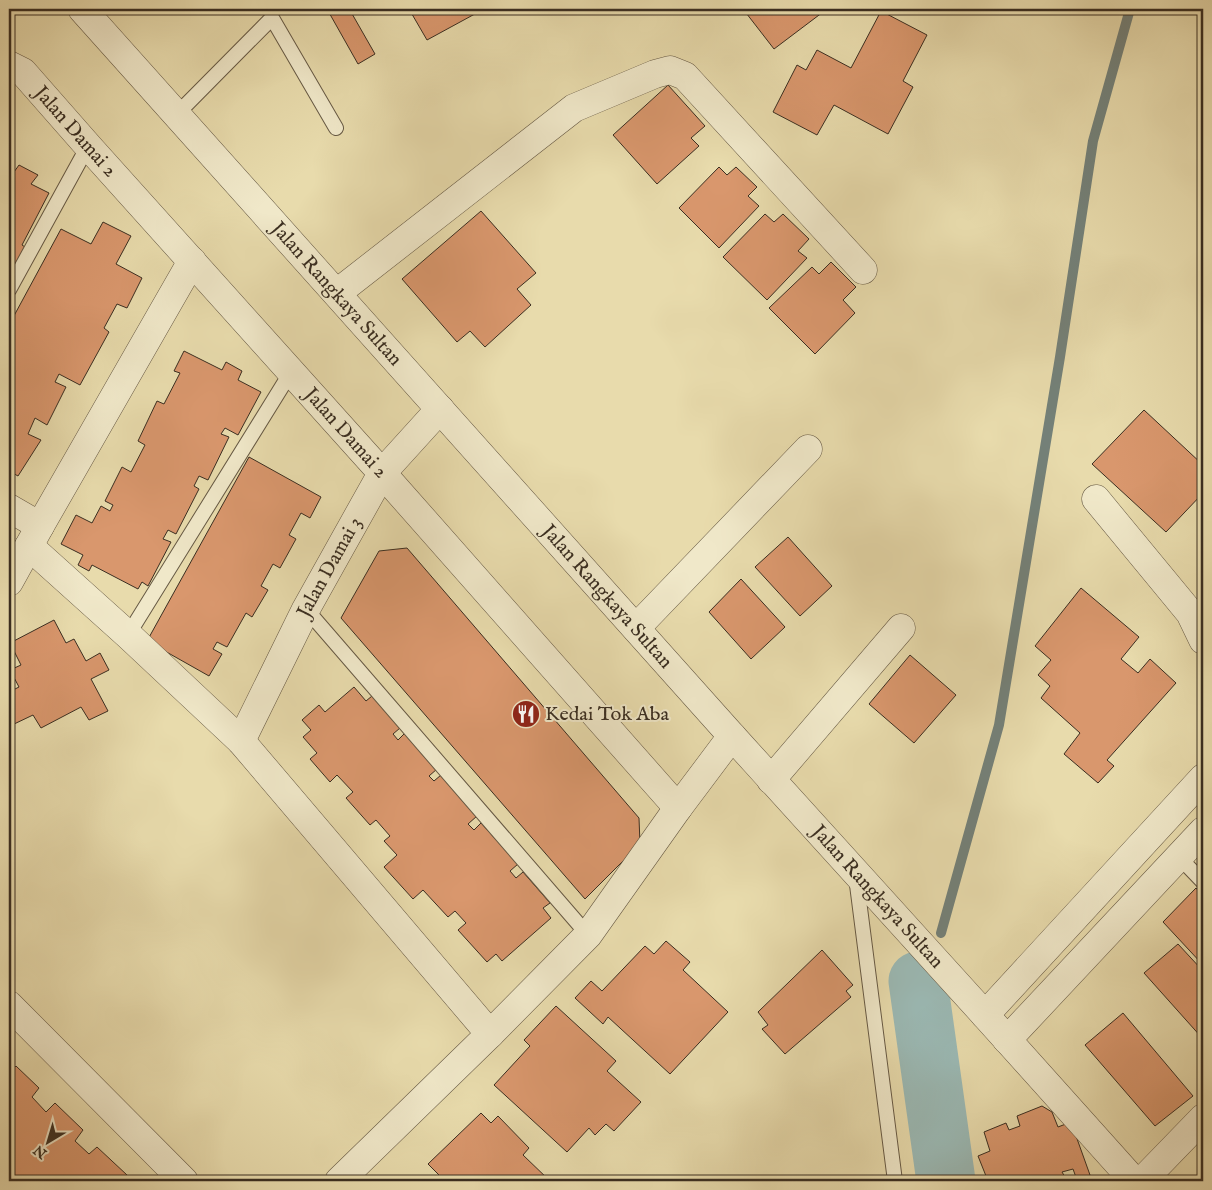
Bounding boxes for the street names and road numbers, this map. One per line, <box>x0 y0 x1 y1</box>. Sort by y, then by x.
street label: Jalan Damai 2 <box>27 79 122 182</box>
street label: Jalan Rangkaya Sultan <box>264 215 408 371</box>
street label: Jalan Damai 2 <box>297 381 393 483</box>
street label: Jalan Damai 3 <box>290 512 367 623</box>
street label: Jalan Rangkaya Sultan <box>535 518 678 674</box>
street label: Jalan Rangkaya Sultan <box>805 818 949 974</box>

